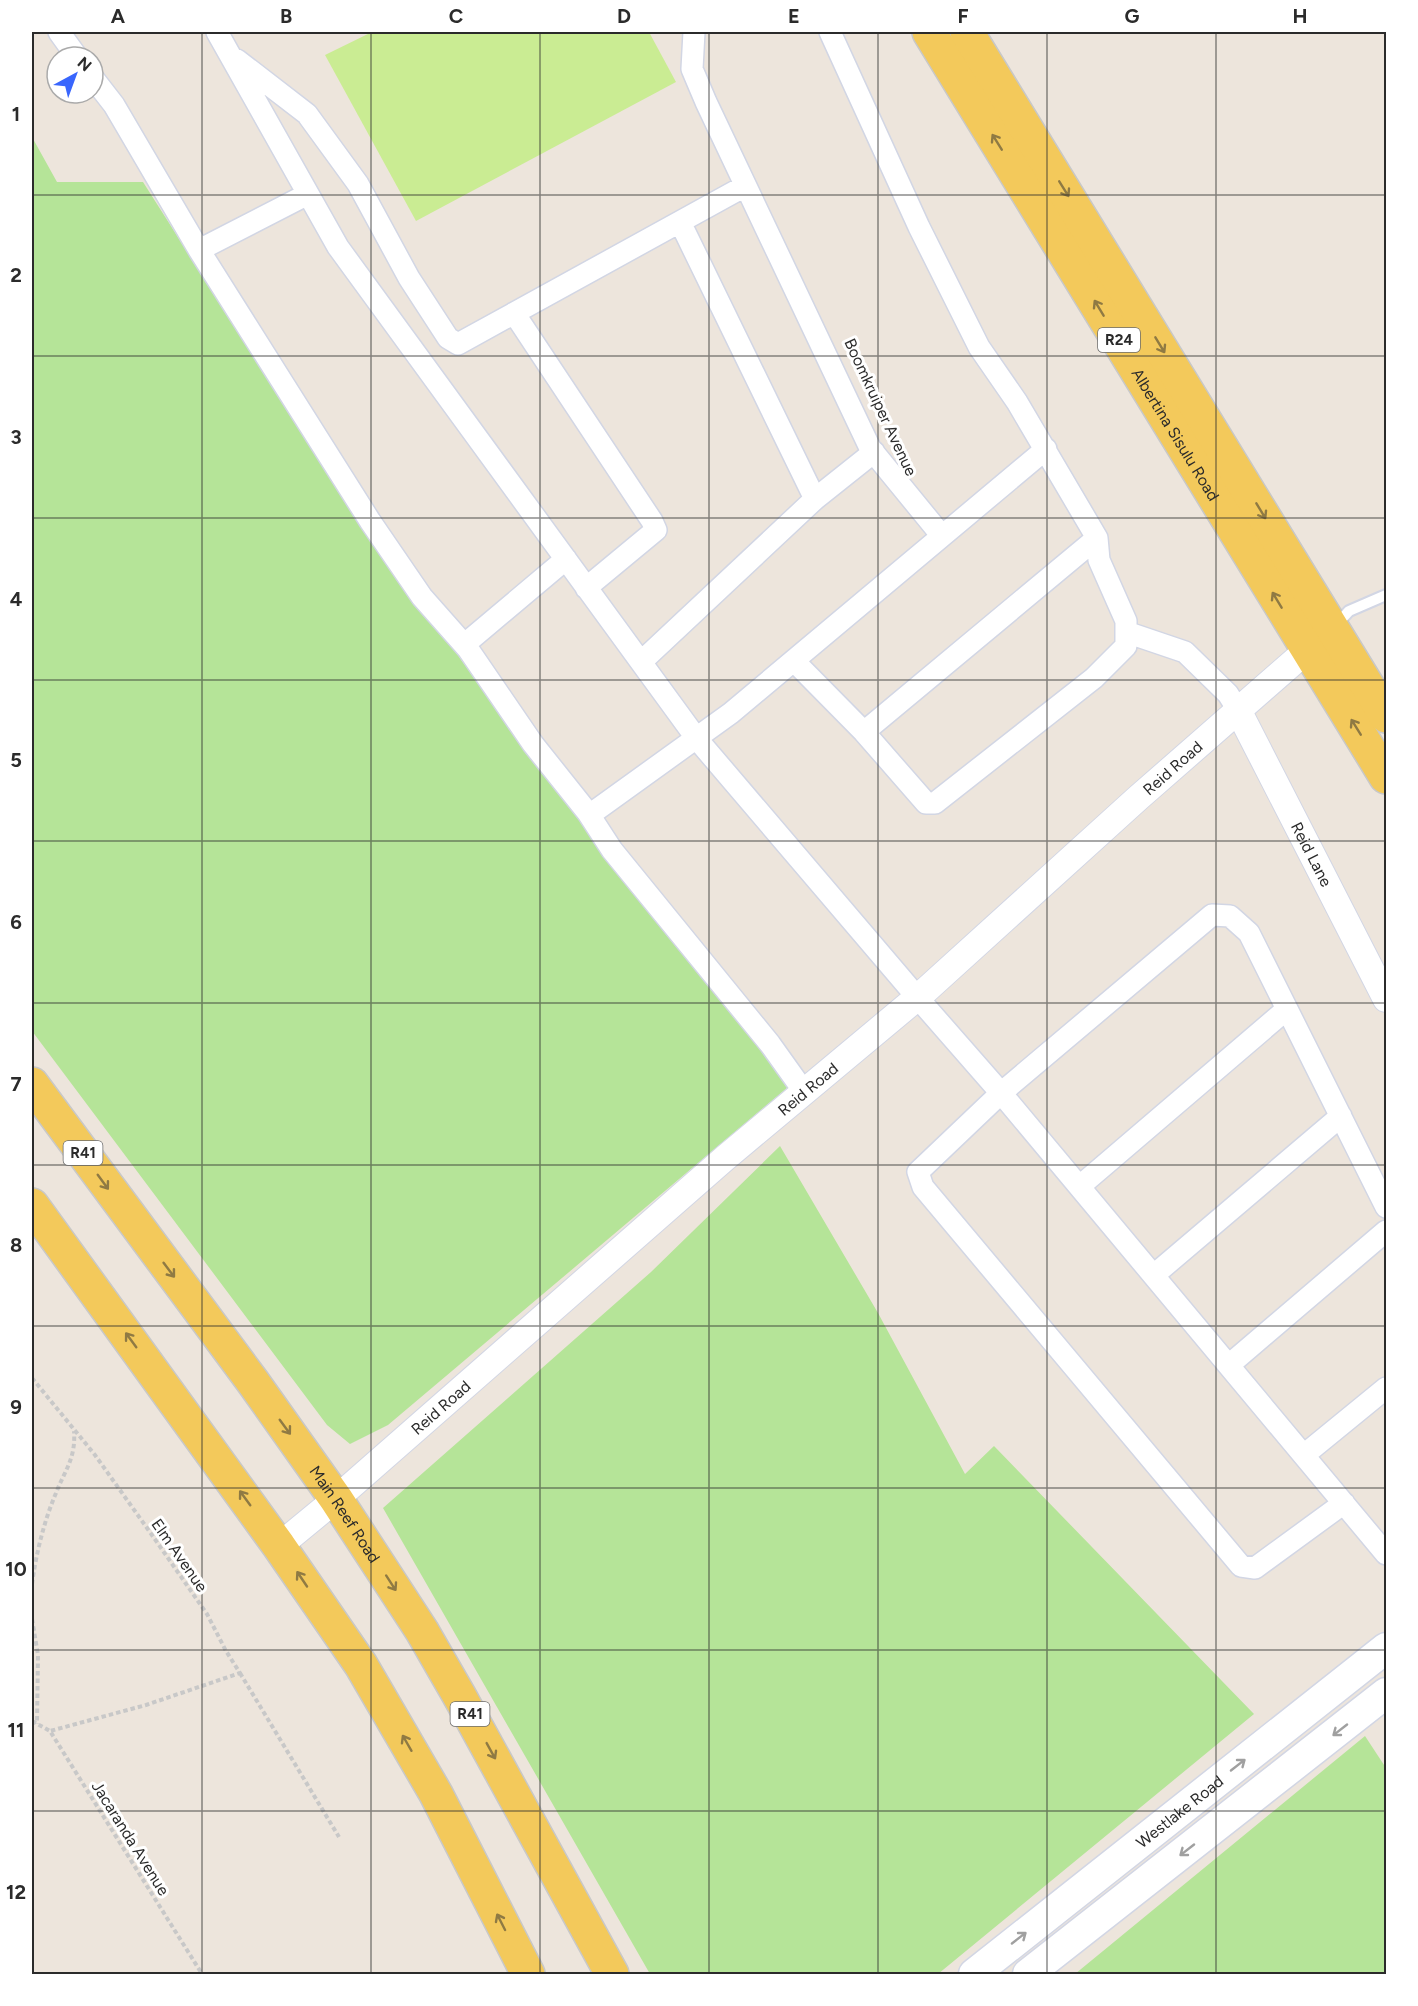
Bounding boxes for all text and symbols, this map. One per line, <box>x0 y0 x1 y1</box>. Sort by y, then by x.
text: A <box>111 4 126 28</box>
text: B <box>280 4 292 28</box>
text: C <box>449 4 463 28</box>
text: D <box>617 4 631 28</box>
text: E <box>788 4 800 28</box>
text: F <box>957 4 969 28</box>
text: G <box>1125 4 1140 28</box>
text: H <box>1293 4 1308 28</box>
north arrow <box>45 45 105 105</box>
text: N <box>74 53 95 75</box>
text: 1 <box>12 102 20 126</box>
one-way arrow <box>990 134 1002 151</box>
one-way arrow <box>1058 180 1070 197</box>
text: 2 <box>10 263 22 287</box>
one-way arrow <box>1092 300 1104 317</box>
road number: R24 <box>1098 328 1140 352</box>
street label: Boomkruiper Avenue <box>840 335 921 479</box>
one-way arrow <box>1154 336 1166 353</box>
street label: Albertina Sisulu Road <box>1128 365 1223 504</box>
text: 3 <box>10 425 22 449</box>
one-way arrow <box>1256 502 1268 519</box>
text: 4 <box>10 587 23 611</box>
one-way arrow <box>1271 592 1283 609</box>
one-way arrow <box>1349 719 1361 736</box>
street label: Reid Road <box>1139 737 1206 799</box>
text: 5 <box>10 748 22 772</box>
street label: Reid Lane <box>1287 819 1336 890</box>
text: 6 <box>10 910 22 934</box>
street label: Reid Road <box>774 1059 842 1120</box>
text: 7 <box>10 1072 22 1096</box>
road number: R41 <box>64 1141 103 1165</box>
one-way arrow <box>97 1173 110 1189</box>
text: 8 <box>10 1233 22 1257</box>
one-way arrow <box>162 1262 175 1278</box>
one-way arrow <box>125 1333 137 1349</box>
street label: Reid Road <box>407 1377 475 1439</box>
text: 9 <box>10 1395 22 1419</box>
one-way arrow <box>279 1418 291 1434</box>
street label: Main Reef Road <box>305 1462 384 1566</box>
one-way arrow <box>239 1491 251 1507</box>
street label: Elm Avenue <box>148 1515 212 1596</box>
text: 10 <box>5 1557 27 1581</box>
one-way arrow <box>296 1572 308 1588</box>
one-way arrow <box>385 1575 397 1591</box>
road number: R41 <box>450 1702 490 1726</box>
text: 11 <box>8 1718 24 1742</box>
one-way arrow <box>1333 1723 1349 1736</box>
one-way arrow <box>401 1735 412 1753</box>
one-way arrow <box>485 1742 497 1759</box>
one-way arrow <box>1230 1759 1246 1771</box>
street label: Westlake Road <box>1132 1772 1227 1852</box>
street label: Jacaranda Avenue <box>88 1778 174 1899</box>
one-way arrow <box>1179 1843 1195 1856</box>
text: 12 <box>6 1880 26 1904</box>
one-way arrow <box>495 1914 506 1932</box>
one-way arrow <box>1011 1931 1027 1944</box>

